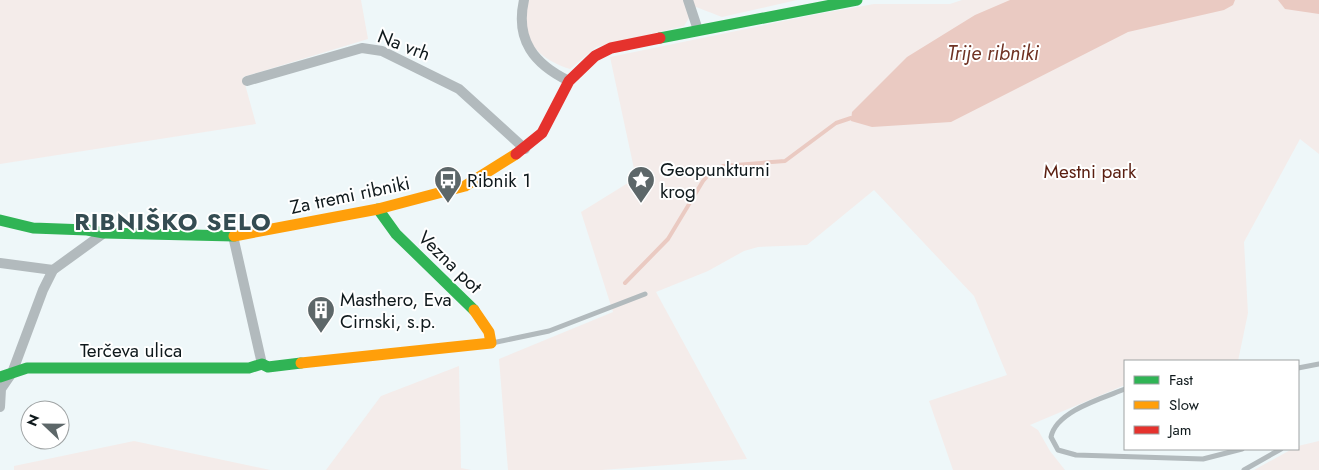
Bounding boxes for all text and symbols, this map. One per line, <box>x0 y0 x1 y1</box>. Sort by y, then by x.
street label: Na vrh <box>374 23 434 67</box>
water label: Trije ribniki <box>947 39 1040 68</box>
place label: Geopunkturni krog <box>660 156 770 205</box>
park label: Mestni park <box>1044 158 1137 185</box>
bus stop icon: Ribnik 1 <box>433 165 463 204</box>
place icon: Geopunkturni krog <box>626 165 656 204</box>
place label: Ribnik 1 <box>467 167 531 194</box>
street label: Za tremi ribniki <box>288 169 412 221</box>
district label: RIBNIŠKO SELO <box>74 204 272 239</box>
street label: Vezna pot <box>412 225 488 300</box>
place label: Masthero, Eva Cirnski, s.p. <box>340 286 452 335</box>
building icon: Masthero, Eva Cirnski, s.p. <box>306 295 336 334</box>
street label: Terčeva ulica <box>80 337 182 364</box>
legend <box>1124 360 1299 450</box>
text: Fast <box>1169 369 1193 391</box>
text: Slow <box>1169 394 1200 416</box>
north arrow <box>20 400 70 450</box>
text: N <box>22 411 44 429</box>
text: Jam <box>1167 419 1192 441</box>

